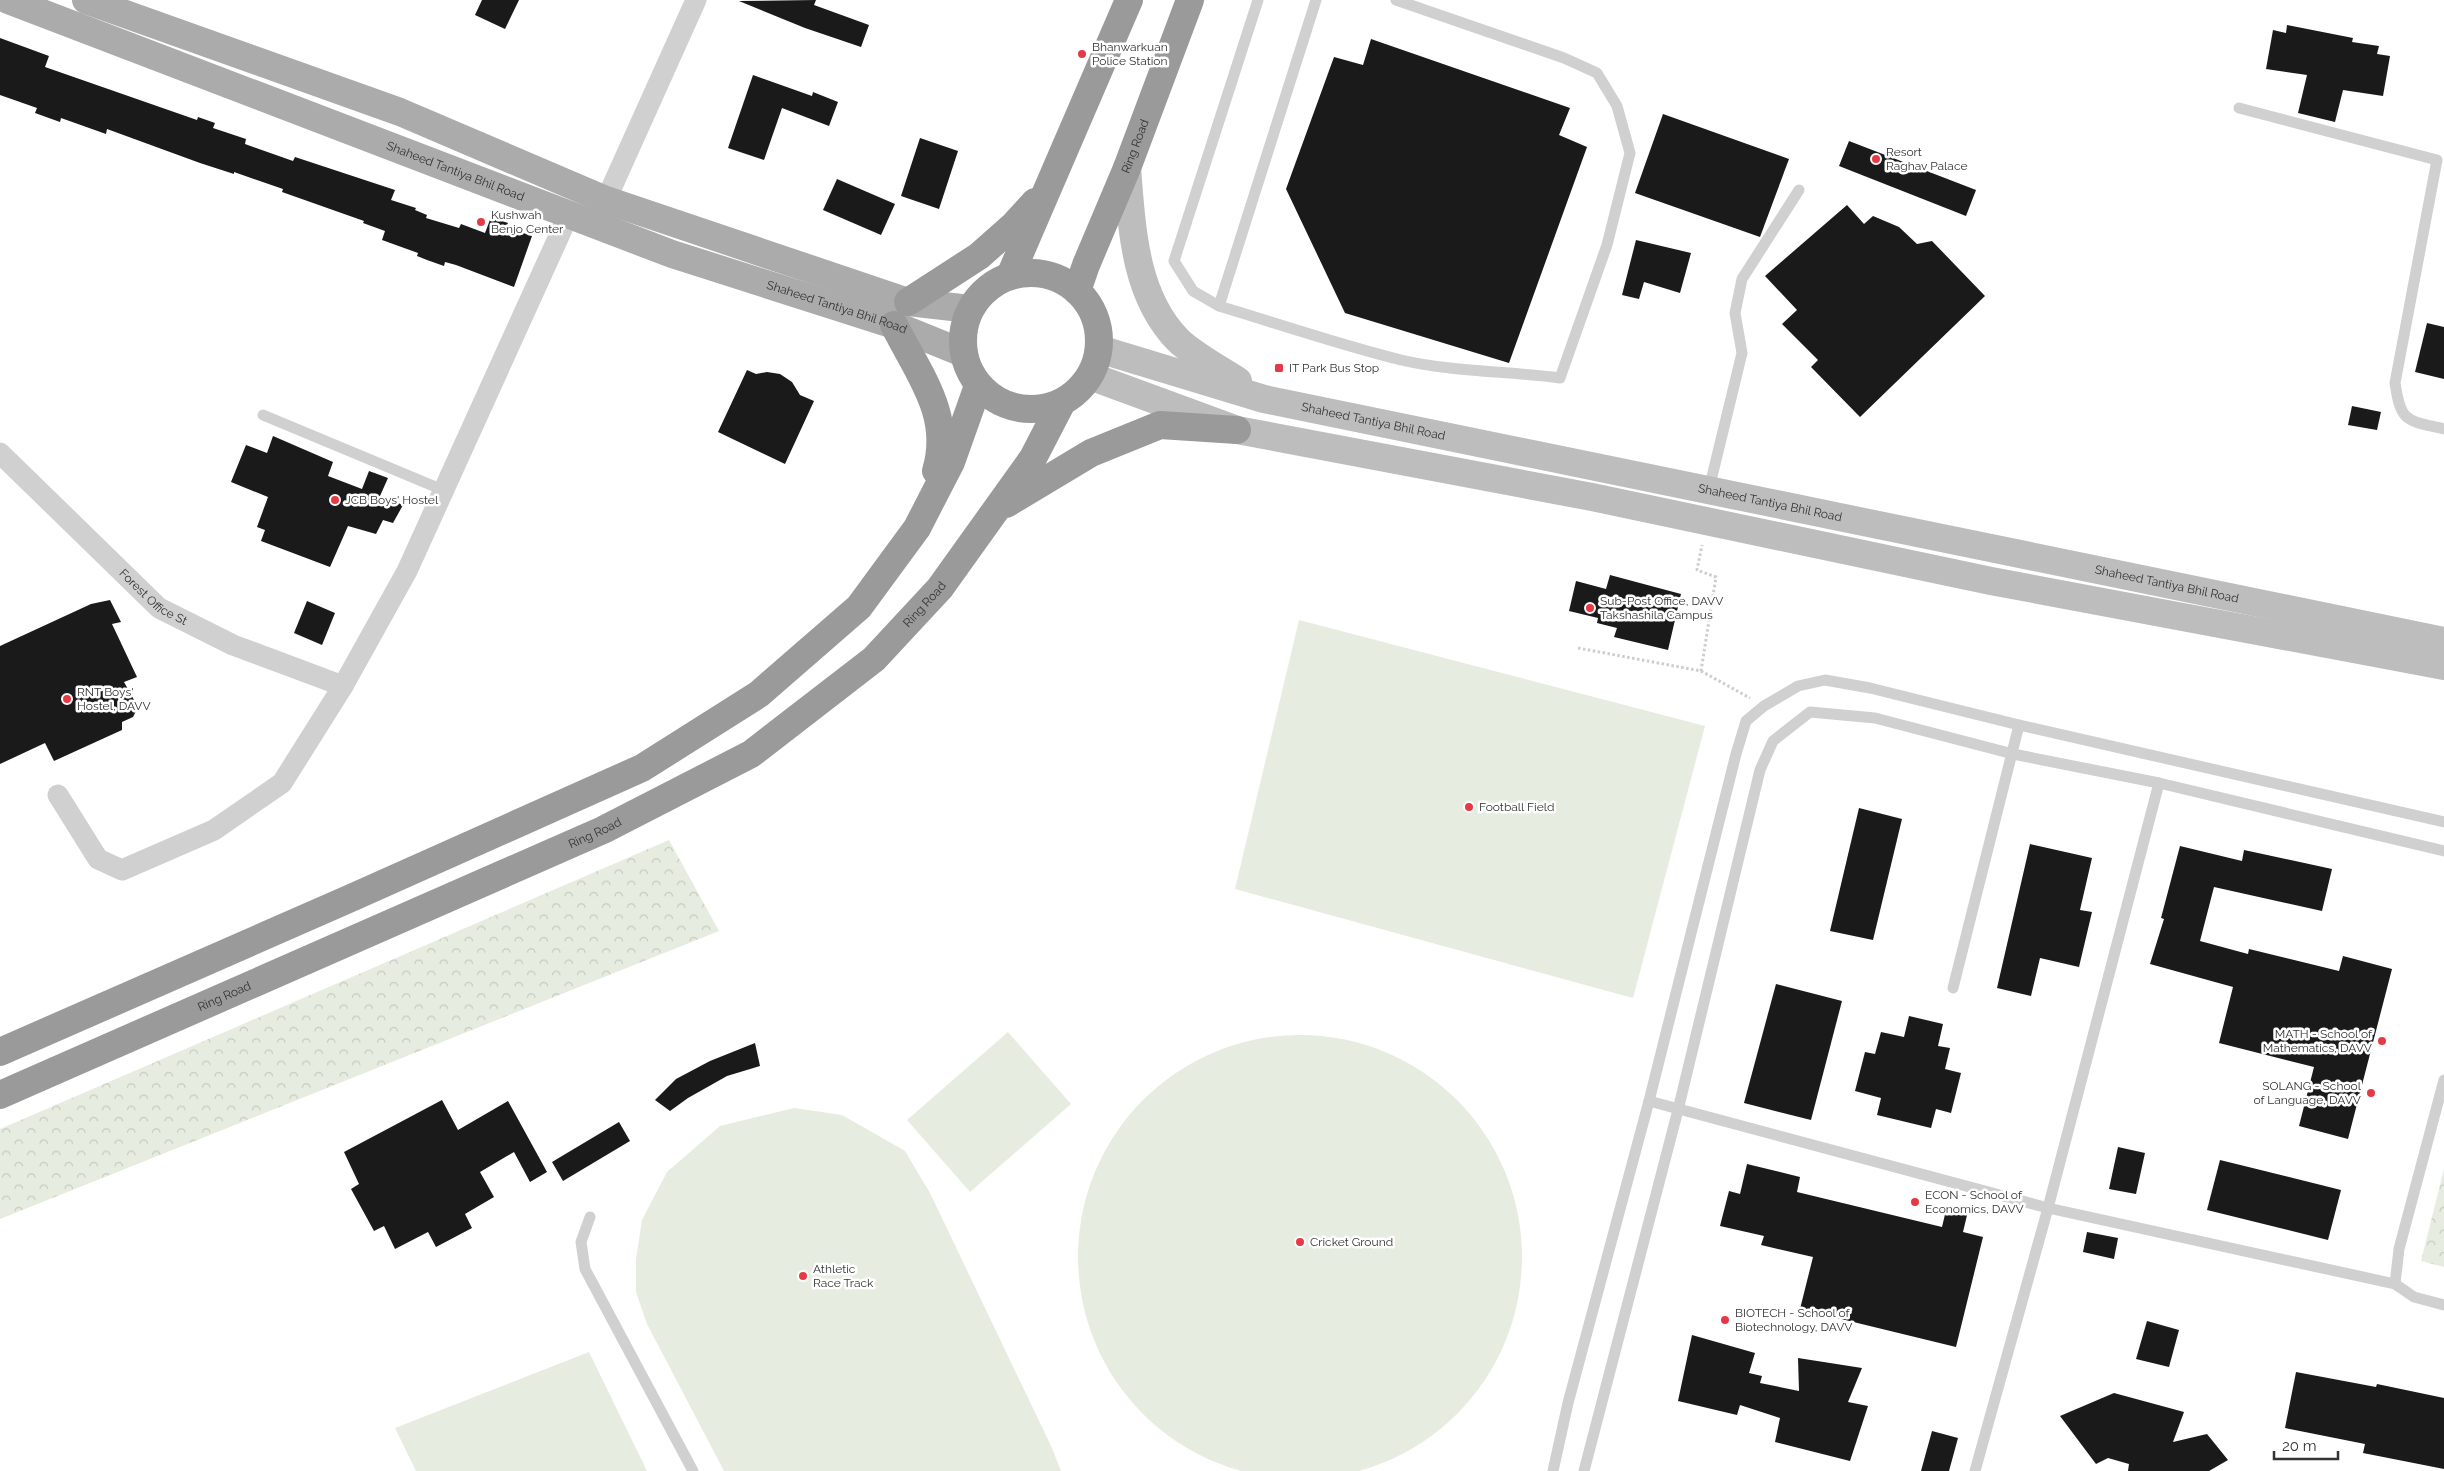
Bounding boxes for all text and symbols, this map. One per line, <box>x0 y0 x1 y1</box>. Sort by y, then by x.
place label: Bhanwarkuan Police Station <box>1092 40 1168 68</box>
marker: Bhanwarkuan Police Station <box>1076 48 1088 60</box>
street label: Ring Road <box>1119 117 1152 175</box>
street label: Shaheed Tantiya Bhil Road <box>384 138 526 204</box>
place label: Resort Raghav Palace <box>1886 145 1968 173</box>
marker: Resort Raghav Palace <box>1870 153 1882 165</box>
place label: Kushwah Benjo Center <box>491 208 564 236</box>
marker: Kushwah Benjo Center <box>475 216 487 228</box>
street label: Shaheed Tantiya Bhil Road <box>765 278 909 337</box>
place label: IT Park Bus Stop <box>1289 361 1379 375</box>
marker: IT Park Bus Stop <box>1273 362 1285 374</box>
street label: Shaheed Tantiya Bhil Road <box>1300 400 1447 443</box>
street label: Shaheed Tantiya Bhil Road <box>1697 481 1843 524</box>
place label: JCB Boys' Hostel <box>345 493 439 507</box>
marker: JCB Boys' Hostel <box>329 494 341 506</box>
street label: Shaheed Tantiya Bhil Road <box>2094 563 2240 606</box>
street label: Forest Office St <box>116 566 190 628</box>
street label: Ring Road <box>900 579 949 630</box>
place label: Sub-Post Office, DAVV Takshashila Campus <box>1600 594 1723 622</box>
marker: Sub-Post Office, DAVV Takshashila Campus <box>1584 602 1596 614</box>
place label: RNT Boys' Hostel, DAVV <box>77 685 151 713</box>
marker: RNT Boys' Hostel, DAVV <box>61 693 73 705</box>
place label: Football Field <box>1479 800 1555 814</box>
marker: Football Field <box>1463 801 1475 813</box>
street label: Ring Road <box>566 815 624 851</box>
street label: Ring Road <box>196 979 253 1014</box>
place label: MATH - School of Mathematics, DAVV <box>2263 1027 2373 1055</box>
marker: MATH - School of Mathematics, DAVV <box>2376 1035 2388 1047</box>
place label: SOLANG - School of Language, DAVV <box>2253 1079 2362 1107</box>
marker: SOLANG - School of Language, DAVV <box>2365 1087 2377 1099</box>
place label: ECON - School of Economics, DAVV <box>1925 1188 2024 1216</box>
marker: ECON - School of Economics, DAVV <box>1909 1196 1921 1208</box>
place label: Cricket Ground <box>1310 1235 1393 1249</box>
marker: Cricket Ground <box>1294 1236 1306 1248</box>
place label: Athletic Race Track <box>813 1262 874 1290</box>
marker: Athletic Race Track <box>797 1270 809 1282</box>
place label: BIOTECH - School of Biotechnology, DAVV <box>1735 1306 1853 1334</box>
marker: BIOTECH - School of Biotechnology, DAVV <box>1719 1314 1731 1326</box>
scale bar <box>2274 1428 2338 1460</box>
text: 20 m <box>2282 1437 2317 1455</box>

